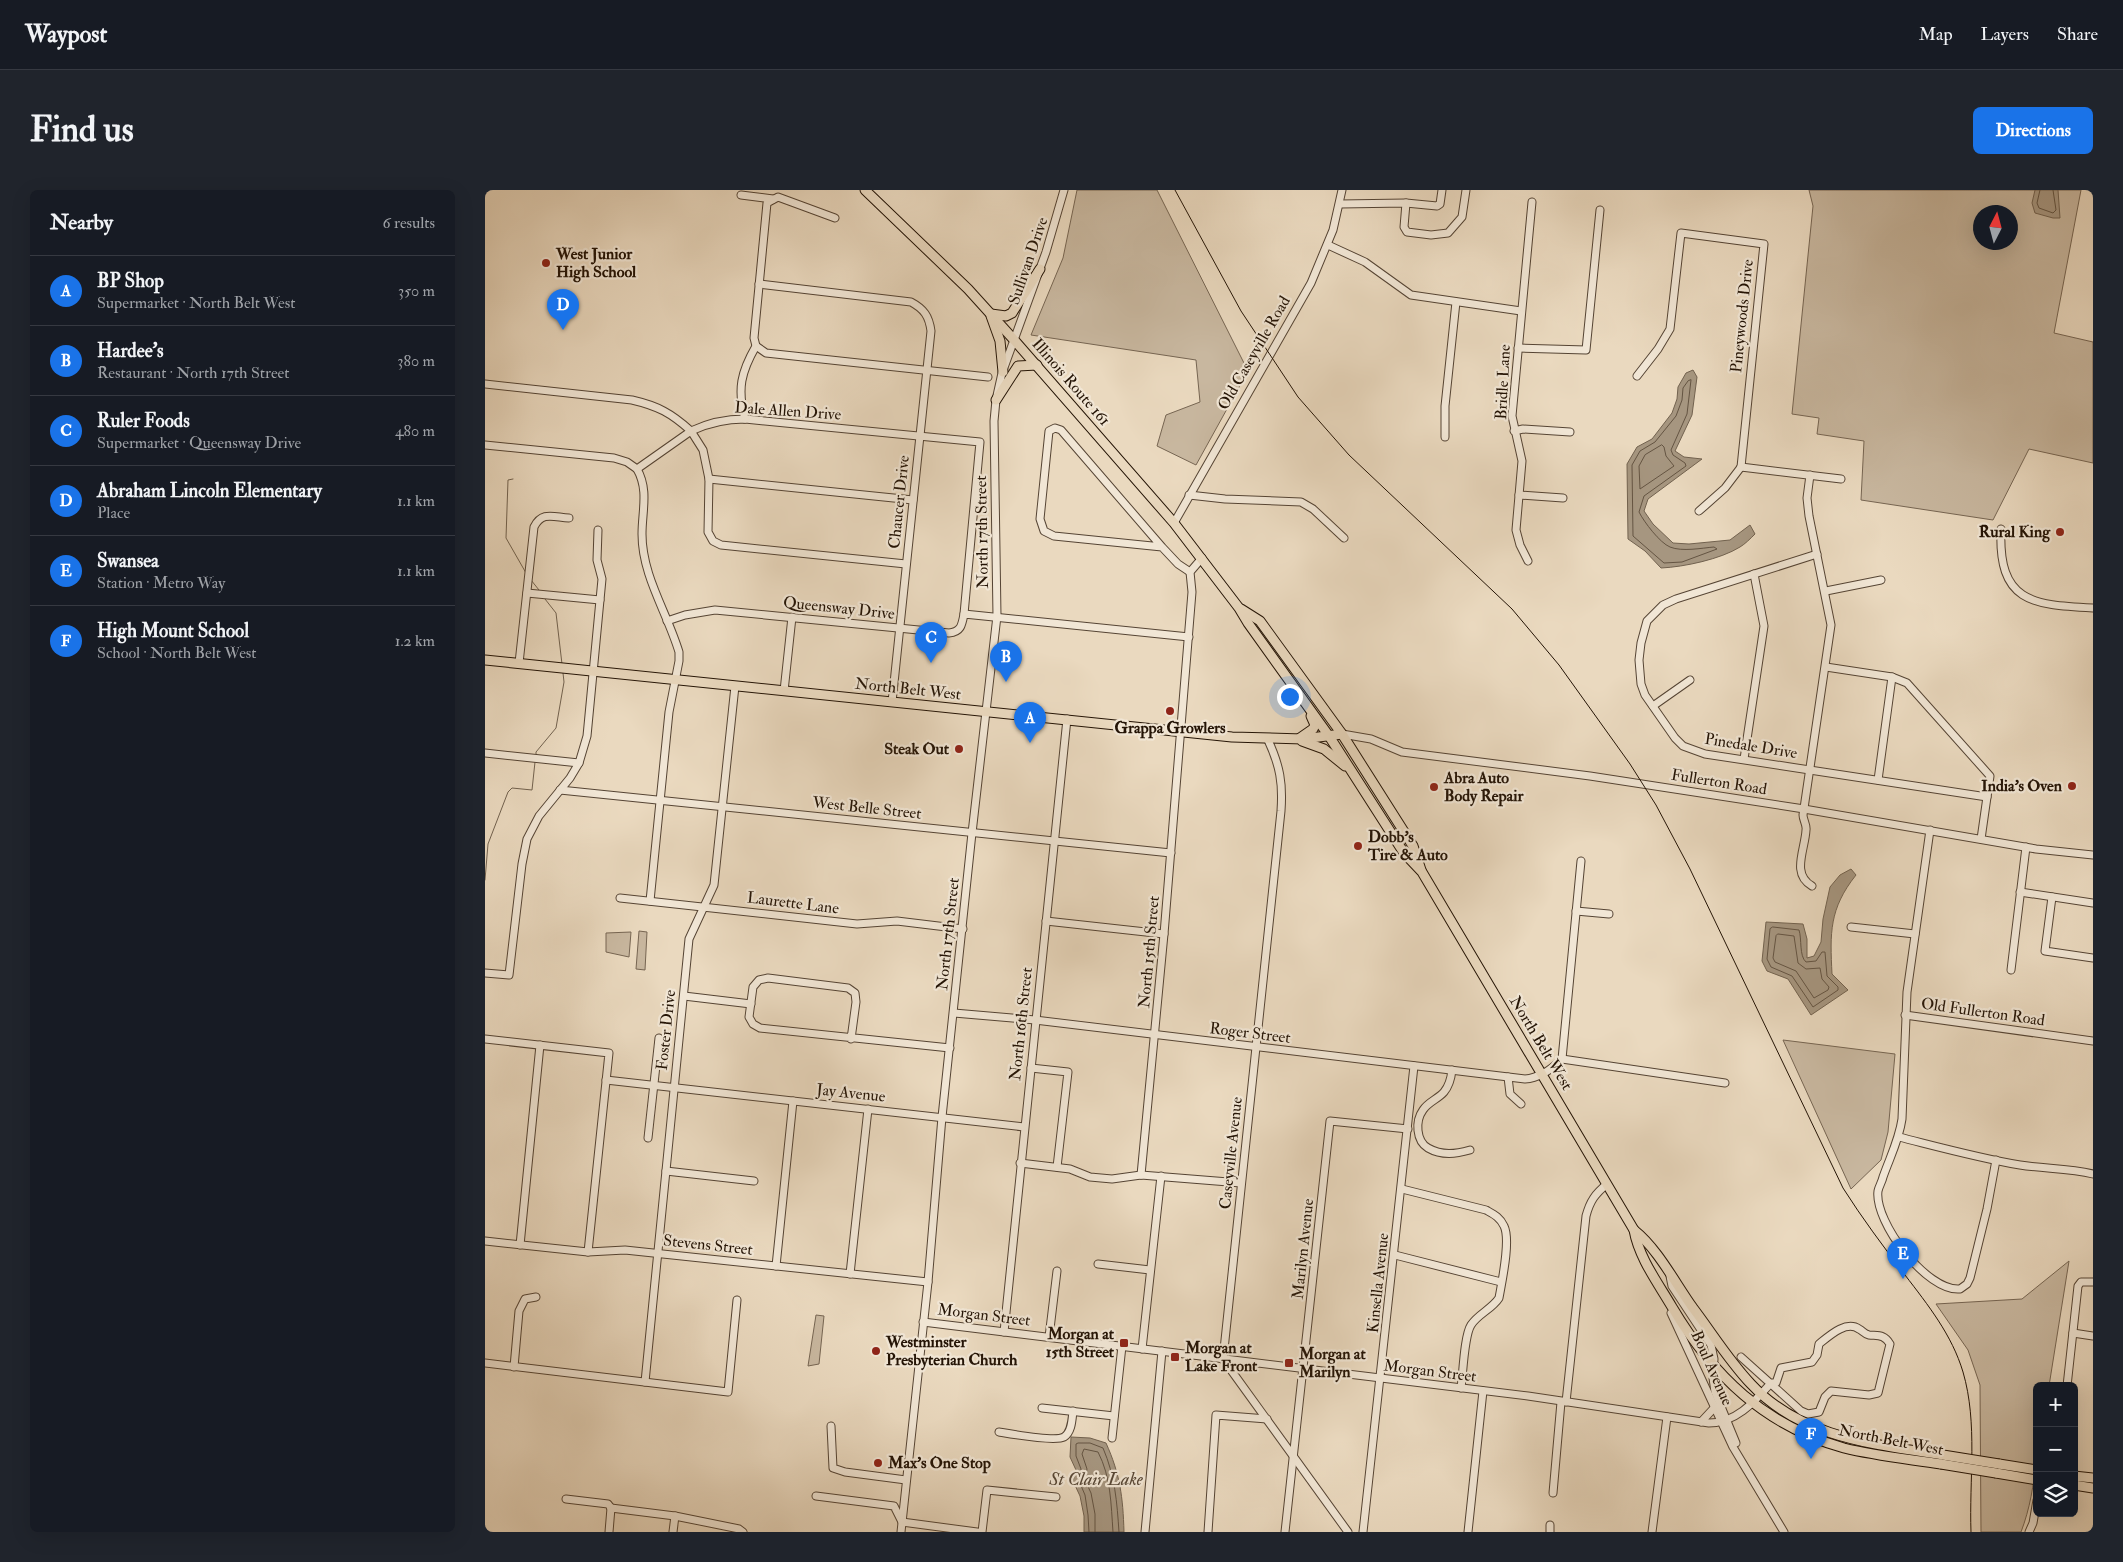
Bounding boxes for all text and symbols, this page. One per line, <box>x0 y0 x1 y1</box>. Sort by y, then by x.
text: Waypost <box>25 19 107 50</box>
text: Map <box>1919 23 1953 46</box>
text: Layers <box>1981 23 2029 46</box>
text: Share <box>2057 23 2098 46</box>
button: Directions <box>1973 107 2093 154</box>
text: Find us <box>30 108 134 152</box>
north arrow <box>1973 205 2018 250</box>
text: Nearby <box>50 209 113 236</box>
text: 6 results <box>383 213 435 233</box>
street label: Sullivan Drive <box>1004 214 1052 307</box>
place label: West Junior High School <box>555 244 637 283</box>
marker: West Junior High School <box>540 257 552 269</box>
street label: Pineywoods Drive <box>1726 258 1758 374</box>
text: BP Shop <box>97 269 164 293</box>
text: A <box>61 281 71 301</box>
text: 350 m <box>398 281 435 301</box>
pin: D <box>547 289 579 330</box>
street label: Old Caseyville Road <box>1213 292 1295 414</box>
text: Supermarket · North Belt West <box>97 293 295 313</box>
street label: Illinois Route 161 <box>1027 334 1115 430</box>
text: Hardee's <box>97 339 164 363</box>
street label: Bridle Lane <box>1491 343 1515 420</box>
text: B <box>61 351 71 371</box>
text: 380 m <box>397 351 435 371</box>
text: Restaurant · North 17th Street <box>97 363 289 383</box>
street label: Dale Allen Drive <box>734 397 842 425</box>
text: Ruler Foods <box>97 409 190 433</box>
text: C <box>60 421 72 441</box>
text: 480 m <box>395 421 435 441</box>
text: Supermarket · Queensway Drive <box>97 433 301 453</box>
street label: Chaucer Drive <box>884 454 914 550</box>
street label: North 17th Street <box>971 475 993 589</box>
text: Abraham Lincoln Elementary <box>97 479 322 503</box>
text: D <box>59 491 73 511</box>
text: 1.1 km <box>397 491 435 511</box>
text: Place <box>97 503 130 523</box>
place label: Rural King <box>1979 522 2051 543</box>
marker: Rural King <box>2054 526 2066 538</box>
text: Swansea <box>97 549 159 573</box>
text: E <box>60 561 72 581</box>
text: 1.1 km <box>397 561 435 581</box>
text: Station · Metro Way <box>97 573 225 593</box>
street label: Queensway Drive <box>782 592 896 624</box>
text: High Mount School <box>97 619 249 643</box>
pin: C <box>915 622 947 663</box>
text: F <box>61 631 71 651</box>
text: 1.2 km <box>395 631 435 651</box>
pin: B <box>990 641 1022 682</box>
text: School · North Belt West <box>97 643 257 663</box>
street label: North Belt West <box>854 673 962 705</box>
your location <box>1277 684 1303 710</box>
pin: A <box>1014 702 1046 743</box>
marker: Grappa Growlers <box>1164 705 1176 717</box>
place label: Grappa Growlers <box>1114 718 1226 739</box>
street label: Pinedale Drive <box>1703 729 1799 763</box>
place label: Steak Out <box>884 739 950 759</box>
marker: Steak Out <box>953 743 965 755</box>
street label: Fullerton Road <box>1670 765 1768 799</box>
place label: Abra Auto Body Repair <box>1443 768 1524 807</box>
place label: India's Oven <box>1981 776 2063 796</box>
marker: India's Oven <box>2066 780 2078 792</box>
marker: Abra Auto Body Repair <box>1428 781 1440 793</box>
street label: West Belle Street <box>811 792 922 824</box>
place label: Dobb's Tire & Auto <box>1367 827 1448 865</box>
marker: Dobb's Tire & Auto <box>1352 840 1364 852</box>
street label: North 17th Street <box>932 877 964 991</box>
street label: Laurette Lane <box>746 887 840 919</box>
street label: North 15th Street <box>1134 895 1164 1009</box>
street label: North 16th Street <box>1005 966 1037 1082</box>
street label: Foster Drive <box>652 989 680 1071</box>
street label: North Belt West <box>1505 992 1577 1094</box>
street label: Old Fullerton Road <box>1920 993 2046 1031</box>
street label: Roger Street <box>1208 1018 1292 1048</box>
street label: Jay Avenue <box>814 1079 887 1108</box>
street label: Caseyville Avenue <box>1215 1095 1247 1210</box>
street label: Marilyn Avenue <box>1288 1197 1318 1300</box>
street label: Stevens Street <box>662 1230 754 1260</box>
street label: Kinsella Avenue <box>1363 1232 1393 1334</box>
pin: E <box>1887 1238 1919 1279</box>
street label: Morgan Street <box>936 1299 1032 1331</box>
place label: Morgan at 15th Street <box>1046 1324 1115 1362</box>
street label: Boul Avenue <box>1687 1327 1738 1409</box>
place label: Westminster Presbyterian Church <box>885 1332 1018 1371</box>
marker: Morgan at 15th Street <box>1118 1337 1130 1349</box>
place label: Morgan at Lake Front <box>1184 1338 1258 1376</box>
place label: Morgan at Marilyn <box>1298 1344 1366 1383</box>
marker: Westminster Presbyterian Church <box>870 1345 882 1357</box>
marker: Morgan at Lake Front <box>1169 1351 1181 1363</box>
street label: Morgan Street <box>1382 1355 1478 1387</box>
marker: Morgan at Marilyn <box>1283 1357 1295 1369</box>
map controls <box>2033 1382 2078 1517</box>
button: + <box>2033 1382 2078 1427</box>
pin: F <box>1795 1418 1827 1459</box>
street label: North Belt West <box>1837 1420 1945 1460</box>
button: − <box>2033 1427 2078 1472</box>
place label: Max's One Stop <box>887 1453 991 1474</box>
marker: Max's One Stop <box>872 1457 884 1469</box>
water label: St Clair Lake <box>1048 1468 1144 1491</box>
button: layers <box>2033 1472 2078 1517</box>

